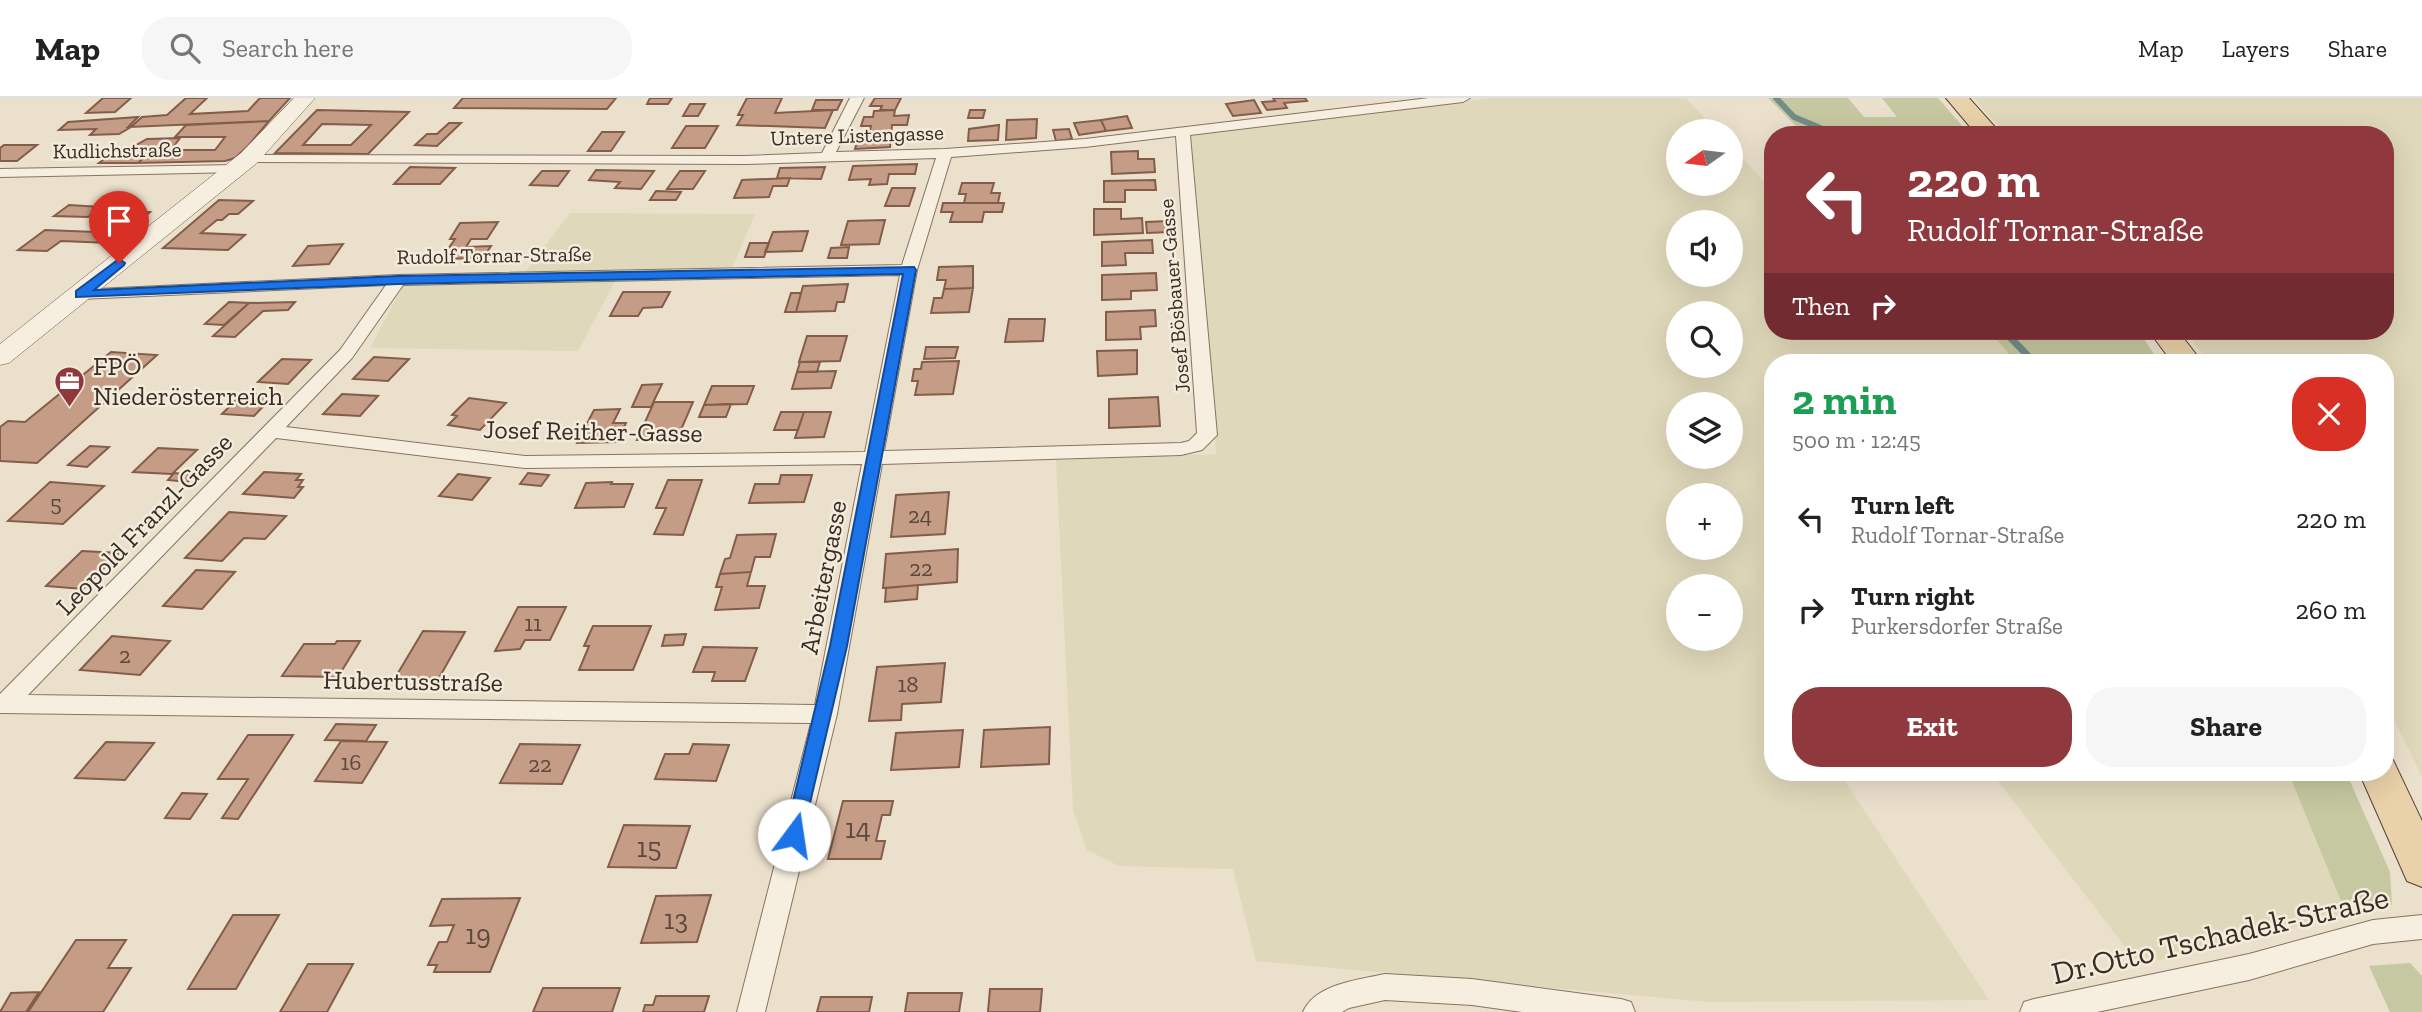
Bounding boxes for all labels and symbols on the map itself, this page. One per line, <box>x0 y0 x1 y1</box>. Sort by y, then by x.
street label: Untere Listengasse <box>770 119 944 151</box>
north arrow <box>1666 119 1743 196</box>
street label: Kudlichstraße <box>52 136 182 164</box>
pin <box>89 191 149 263</box>
street label: Josef Bösbauer-Gasse <box>1153 198 1195 394</box>
street label: Rudolf Tornar-Straße <box>396 241 592 269</box>
place label: FPÖ Niederösterreich <box>93 350 284 412</box>
office icon: FPÖ Niederösterreich <box>53 364 87 408</box>
street label: Josef Reither-Gasse <box>483 413 703 449</box>
street label: Leopold Franzl-Gasse <box>49 426 239 622</box>
house number: 5 <box>50 489 62 517</box>
street label: Arbeitergasse <box>792 498 854 656</box>
house number: 24 <box>908 501 932 529</box>
house number: 22 <box>909 554 933 582</box>
house number: 11 <box>524 609 542 637</box>
house number: 2 <box>119 641 131 669</box>
street label: Hubertusstraße <box>323 663 503 699</box>
house number: 18 <box>897 670 919 698</box>
house number: 16 <box>340 748 362 776</box>
house number: 22 <box>528 750 552 778</box>
position arrow <box>757 798 831 872</box>
house number: 14 <box>845 812 871 845</box>
house number: 15 <box>636 831 662 864</box>
street label: Dr.Otto Tschadek-Straße <box>2048 878 2392 992</box>
house number: 13 <box>664 903 688 936</box>
house number: 19 <box>465 918 491 951</box>

